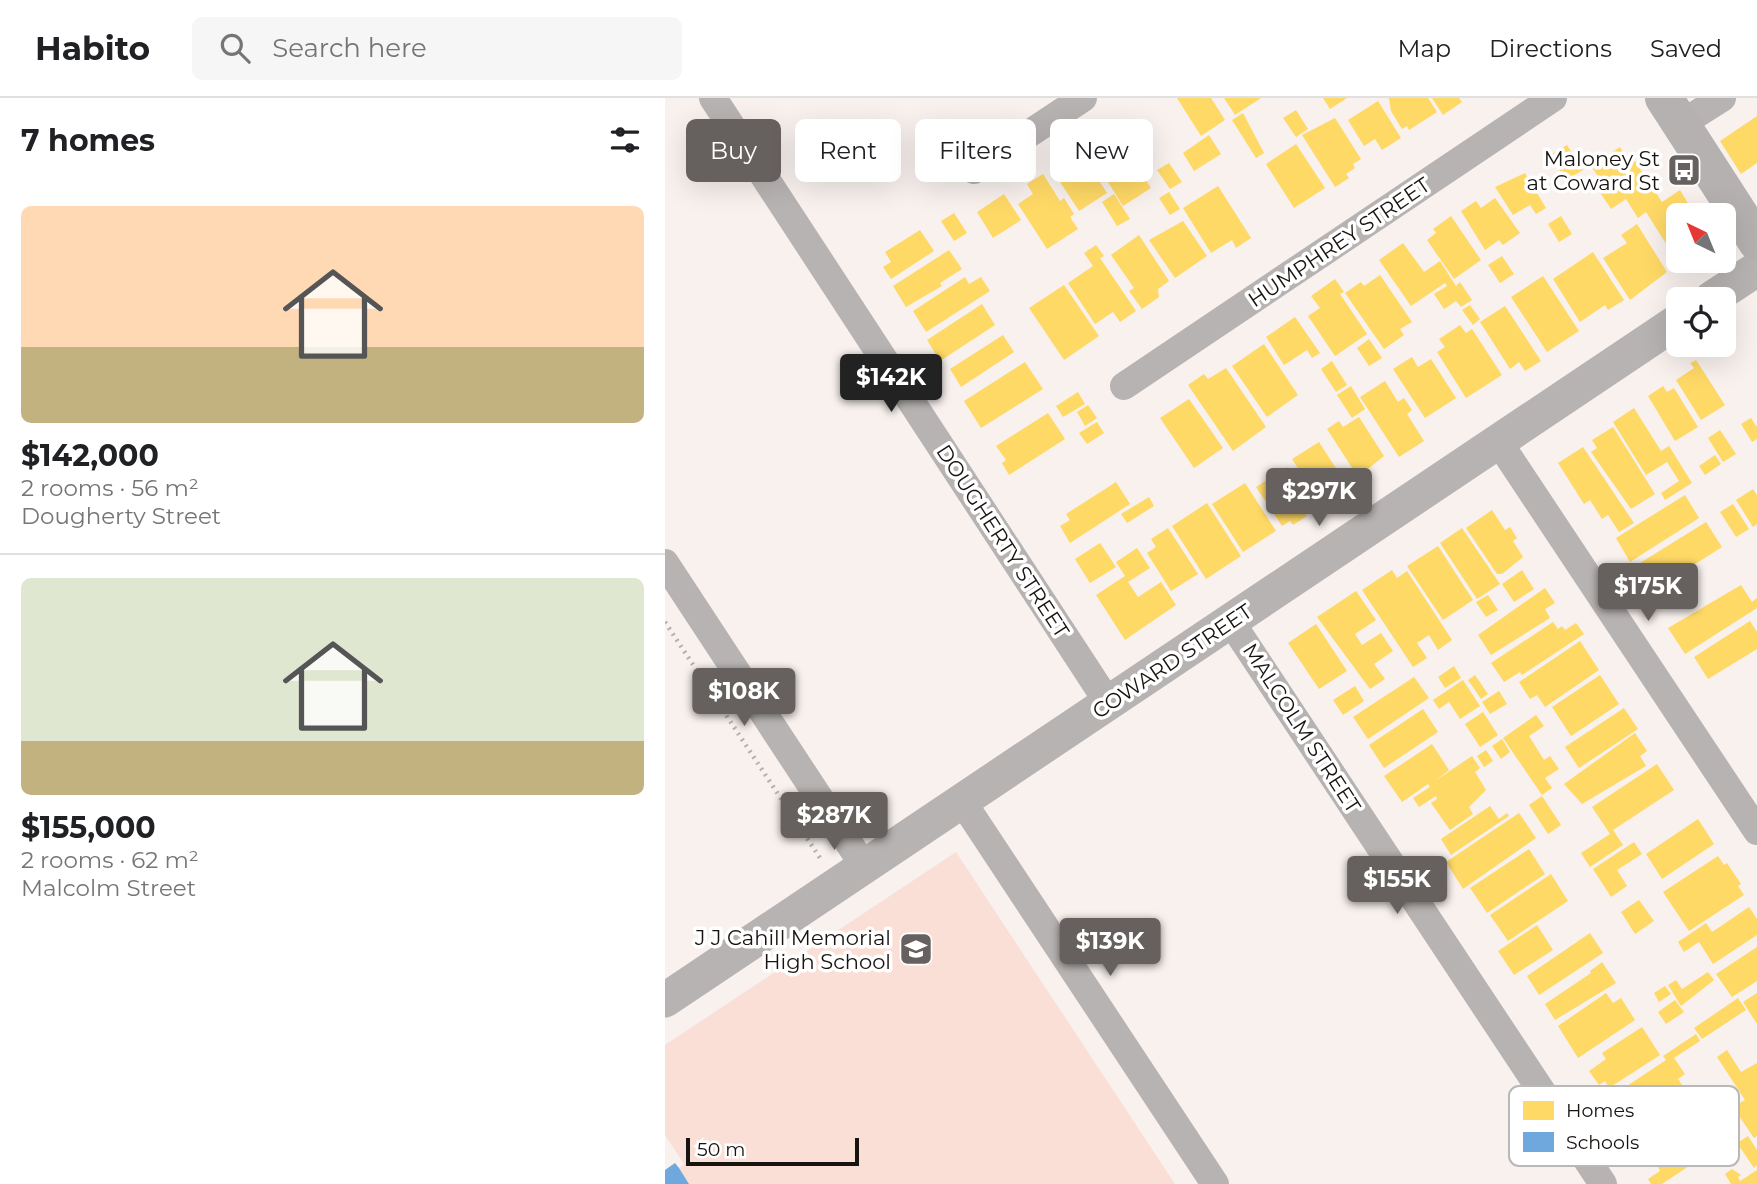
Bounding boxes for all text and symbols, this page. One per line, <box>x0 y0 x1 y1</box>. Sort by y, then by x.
search box <box>192 17 682 80</box>
text: Habito <box>35 28 150 68</box>
icon: search <box>216 29 254 67</box>
text: Search here <box>272 32 427 64</box>
text: Map <box>1398 34 1451 63</box>
text: Directions <box>1489 34 1612 63</box>
text: Saved <box>1650 34 1722 63</box>
chip: Buy <box>686 119 781 182</box>
chip: Rent <box>795 119 901 182</box>
chip: Filters <box>915 119 1036 182</box>
chip: New <box>1050 119 1153 182</box>
icon: filters <box>606 121 644 159</box>
text: 7 homes <box>21 122 155 159</box>
place label: Maloney St at Coward St <box>1527 146 1660 195</box>
bus stop icon: Maloney St at Coward St <box>1665 151 1703 189</box>
street label: HUMPHREY STREET <box>1243 172 1435 312</box>
north arrow <box>1666 203 1736 273</box>
map controls <box>1666 203 1736 357</box>
icon: home <box>270 251 396 377</box>
button: locate <box>1666 287 1736 357</box>
pin: $142K <box>842 354 940 414</box>
text: $142K <box>856 363 926 391</box>
text: $142,000 <box>21 437 159 474</box>
street label: DOUGHERTY STREET <box>931 440 1075 642</box>
pin: $297K <box>1270 468 1368 528</box>
text: 2 rooms · 56 m² <box>21 474 199 502</box>
text: $297K <box>1282 477 1356 505</box>
text: Dougherty Street <box>21 502 221 530</box>
pin: $175K <box>1599 564 1697 623</box>
text: $175K <box>1614 572 1682 600</box>
street label: COWARD STREET <box>1087 598 1257 724</box>
icon: home <box>270 623 396 749</box>
street label: MALCOLM STREET <box>1238 639 1366 817</box>
pin: $108K <box>695 668 793 728</box>
text: $108K <box>708 677 780 705</box>
pin: $287K <box>785 792 883 852</box>
text: $287K <box>797 801 871 829</box>
text: $155,000 <box>21 809 156 846</box>
text: 2 rooms · 62 m² <box>21 846 199 874</box>
pin: $155K <box>1348 856 1446 916</box>
text: $155K <box>1363 865 1431 893</box>
text: Malcolm Street <box>21 874 196 902</box>
pin: $139K <box>1061 918 1159 978</box>
place label: J J Cahill Memorial High School <box>694 925 891 974</box>
text: $139K <box>1076 927 1144 955</box>
school or university icon: J J Cahill Memorial High School <box>897 930 935 968</box>
legend <box>1509 1086 1739 1166</box>
text: Homes <box>1566 1099 1634 1122</box>
text: Schools <box>1566 1131 1639 1154</box>
scale bar <box>686 1135 859 1167</box>
text: 50 m <box>697 1138 745 1161</box>

